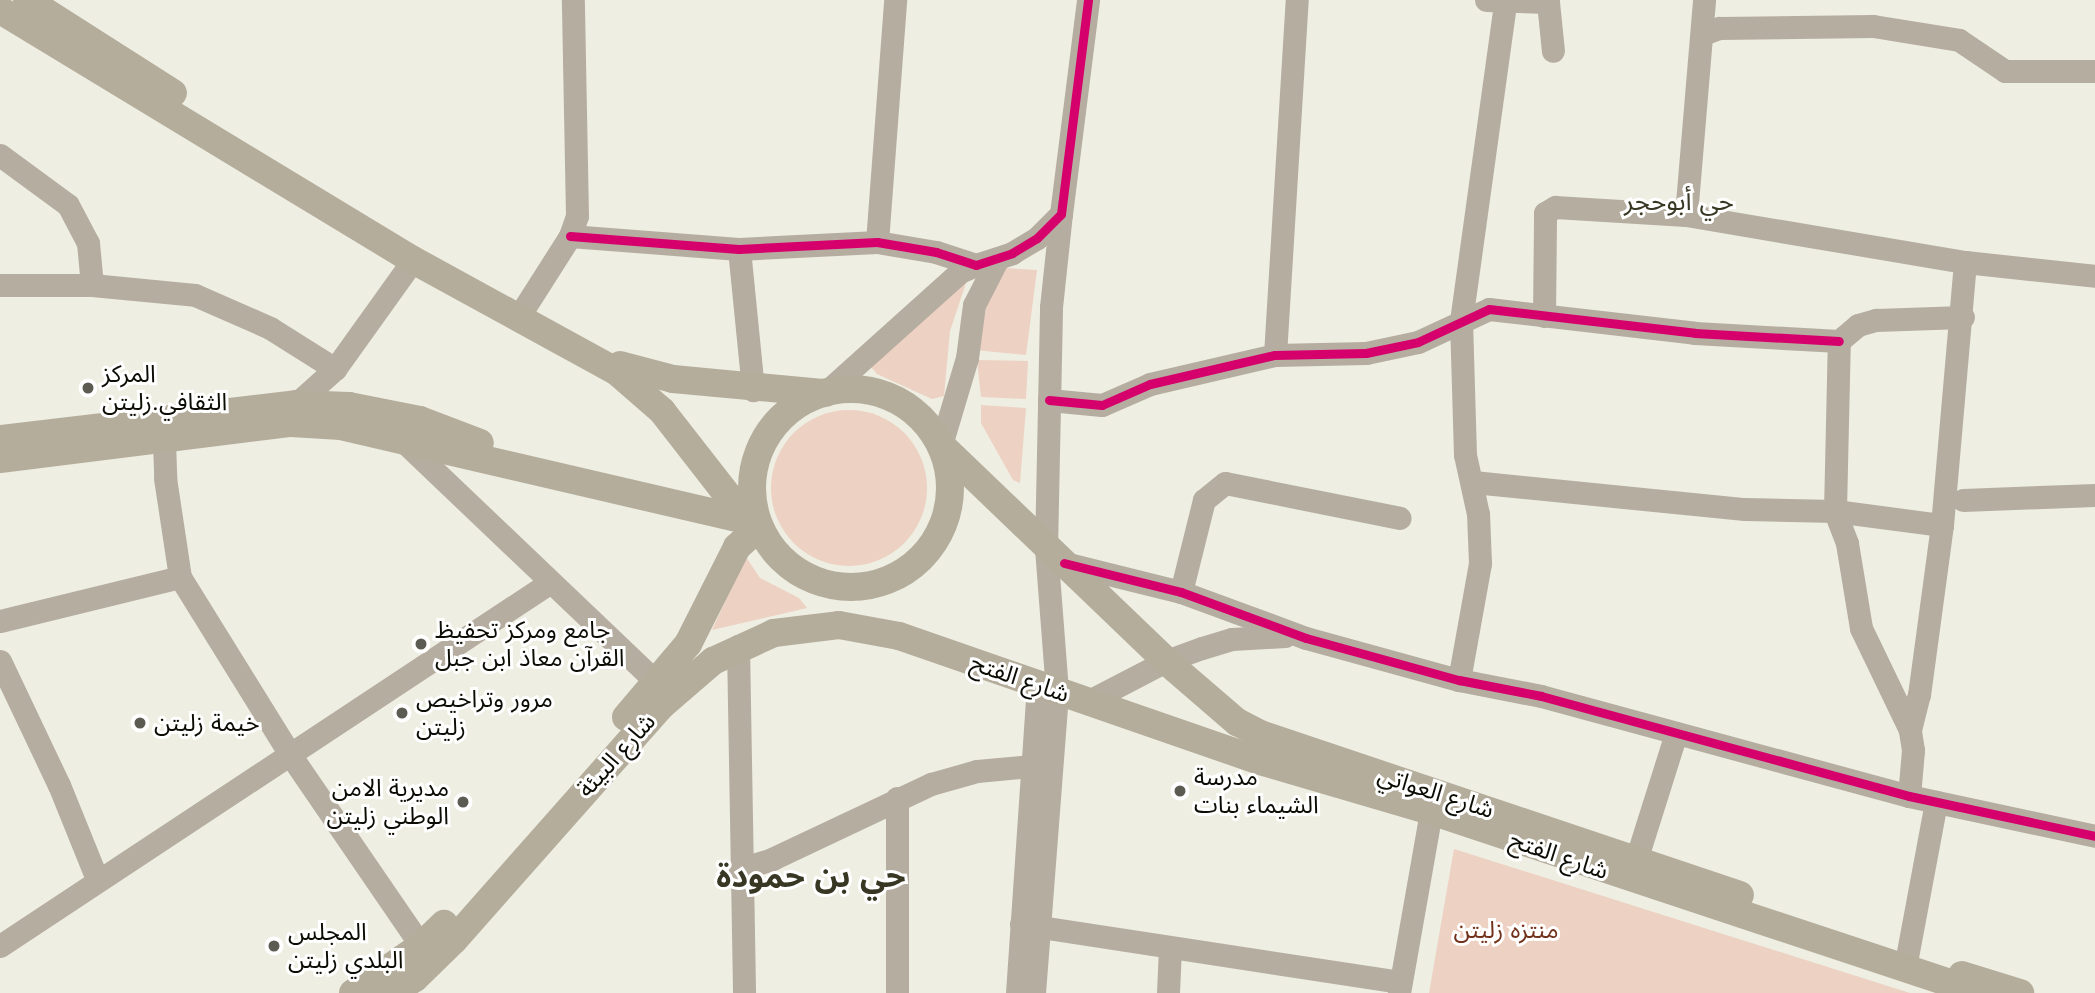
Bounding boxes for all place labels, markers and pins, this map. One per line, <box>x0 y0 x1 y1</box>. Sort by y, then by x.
place label: المركز الثقافي.زليتن <box>102 360 227 416</box>
marker: المركز الثقافي.زليتن <box>80 380 96 396</box>
place label: جامع ومركز تحفيظ القرآن معاذ ابن جبل <box>435 616 625 672</box>
marker: جامع ومركز تحفيظ القرآن معاذ ابن جبل <box>413 636 429 652</box>
place label: مرور وتراخيص زليتن <box>416 685 553 741</box>
marker: مرور وتراخيص زليتن <box>394 705 410 721</box>
place label: خيمة زليتن <box>154 709 260 737</box>
marker: خيمة زليتن <box>132 715 148 731</box>
place label: مدرسة الشيماء بنات <box>1194 763 1319 819</box>
place label: مديرية الامن الوطني زليتن <box>327 774 449 830</box>
marker: مدرسة الشيماء بنات <box>1172 783 1188 799</box>
marker: مديرية الامن الوطني زليتن <box>455 794 471 810</box>
place label: المجلس البلدي زليتن <box>288 918 403 974</box>
marker: المجلس البلدي زليتن <box>266 938 282 954</box>

